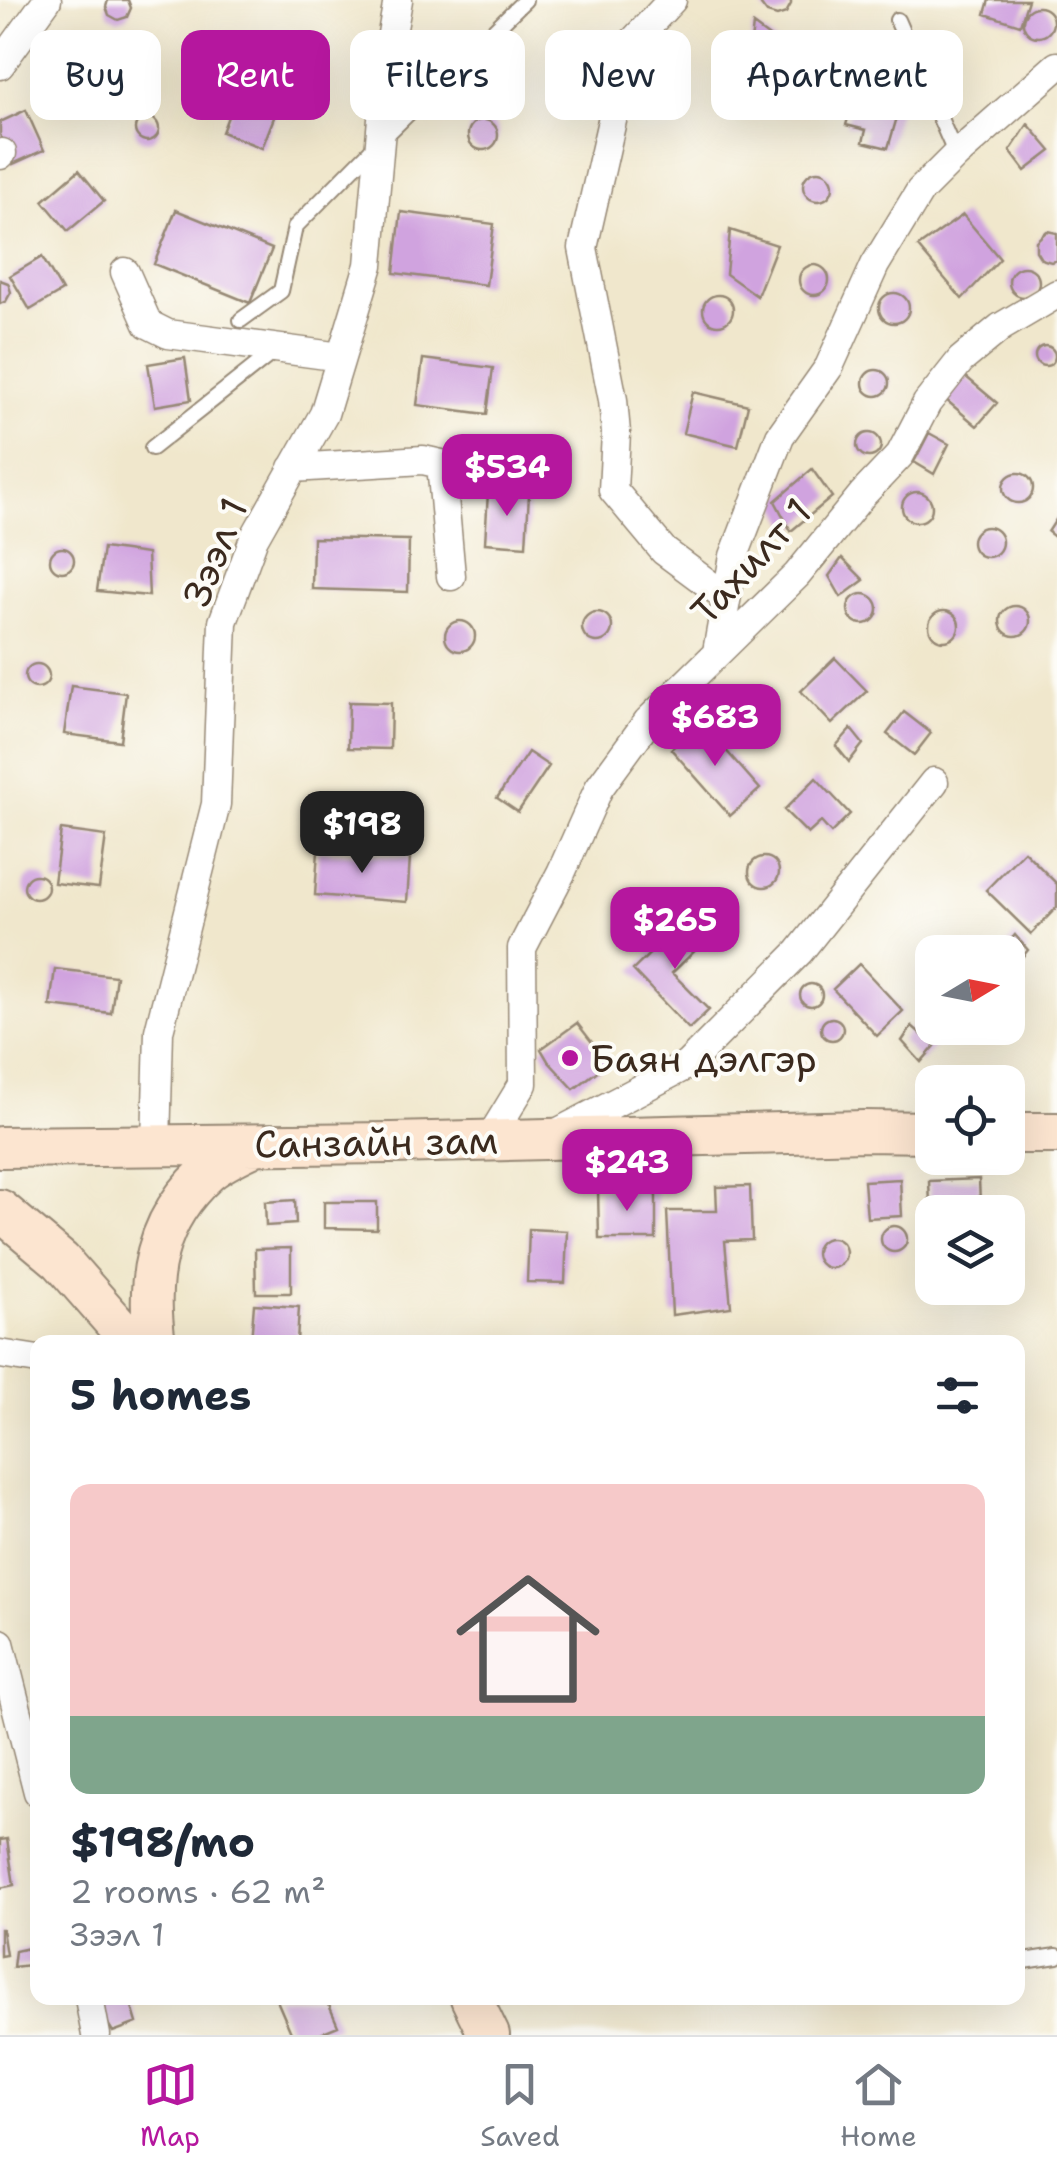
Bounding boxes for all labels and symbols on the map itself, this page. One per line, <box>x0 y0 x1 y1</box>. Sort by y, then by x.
pin: $534 <box>448 434 566 519</box>
street label: Тахилт 1 <box>679 487 823 635</box>
street label: Зээл 1 <box>170 490 260 614</box>
pin: $683 <box>656 684 774 769</box>
pin: $198 <box>303 791 421 876</box>
pin: $265 <box>616 887 734 972</box>
north arrow <box>915 935 1025 1045</box>
place label: Баян дэлгэр <box>590 1033 817 1084</box>
marker: Баян дэлгэр <box>559 1047 581 1069</box>
street label: Санзайн зам <box>254 1114 498 1170</box>
pin: $243 <box>568 1129 686 1214</box>

